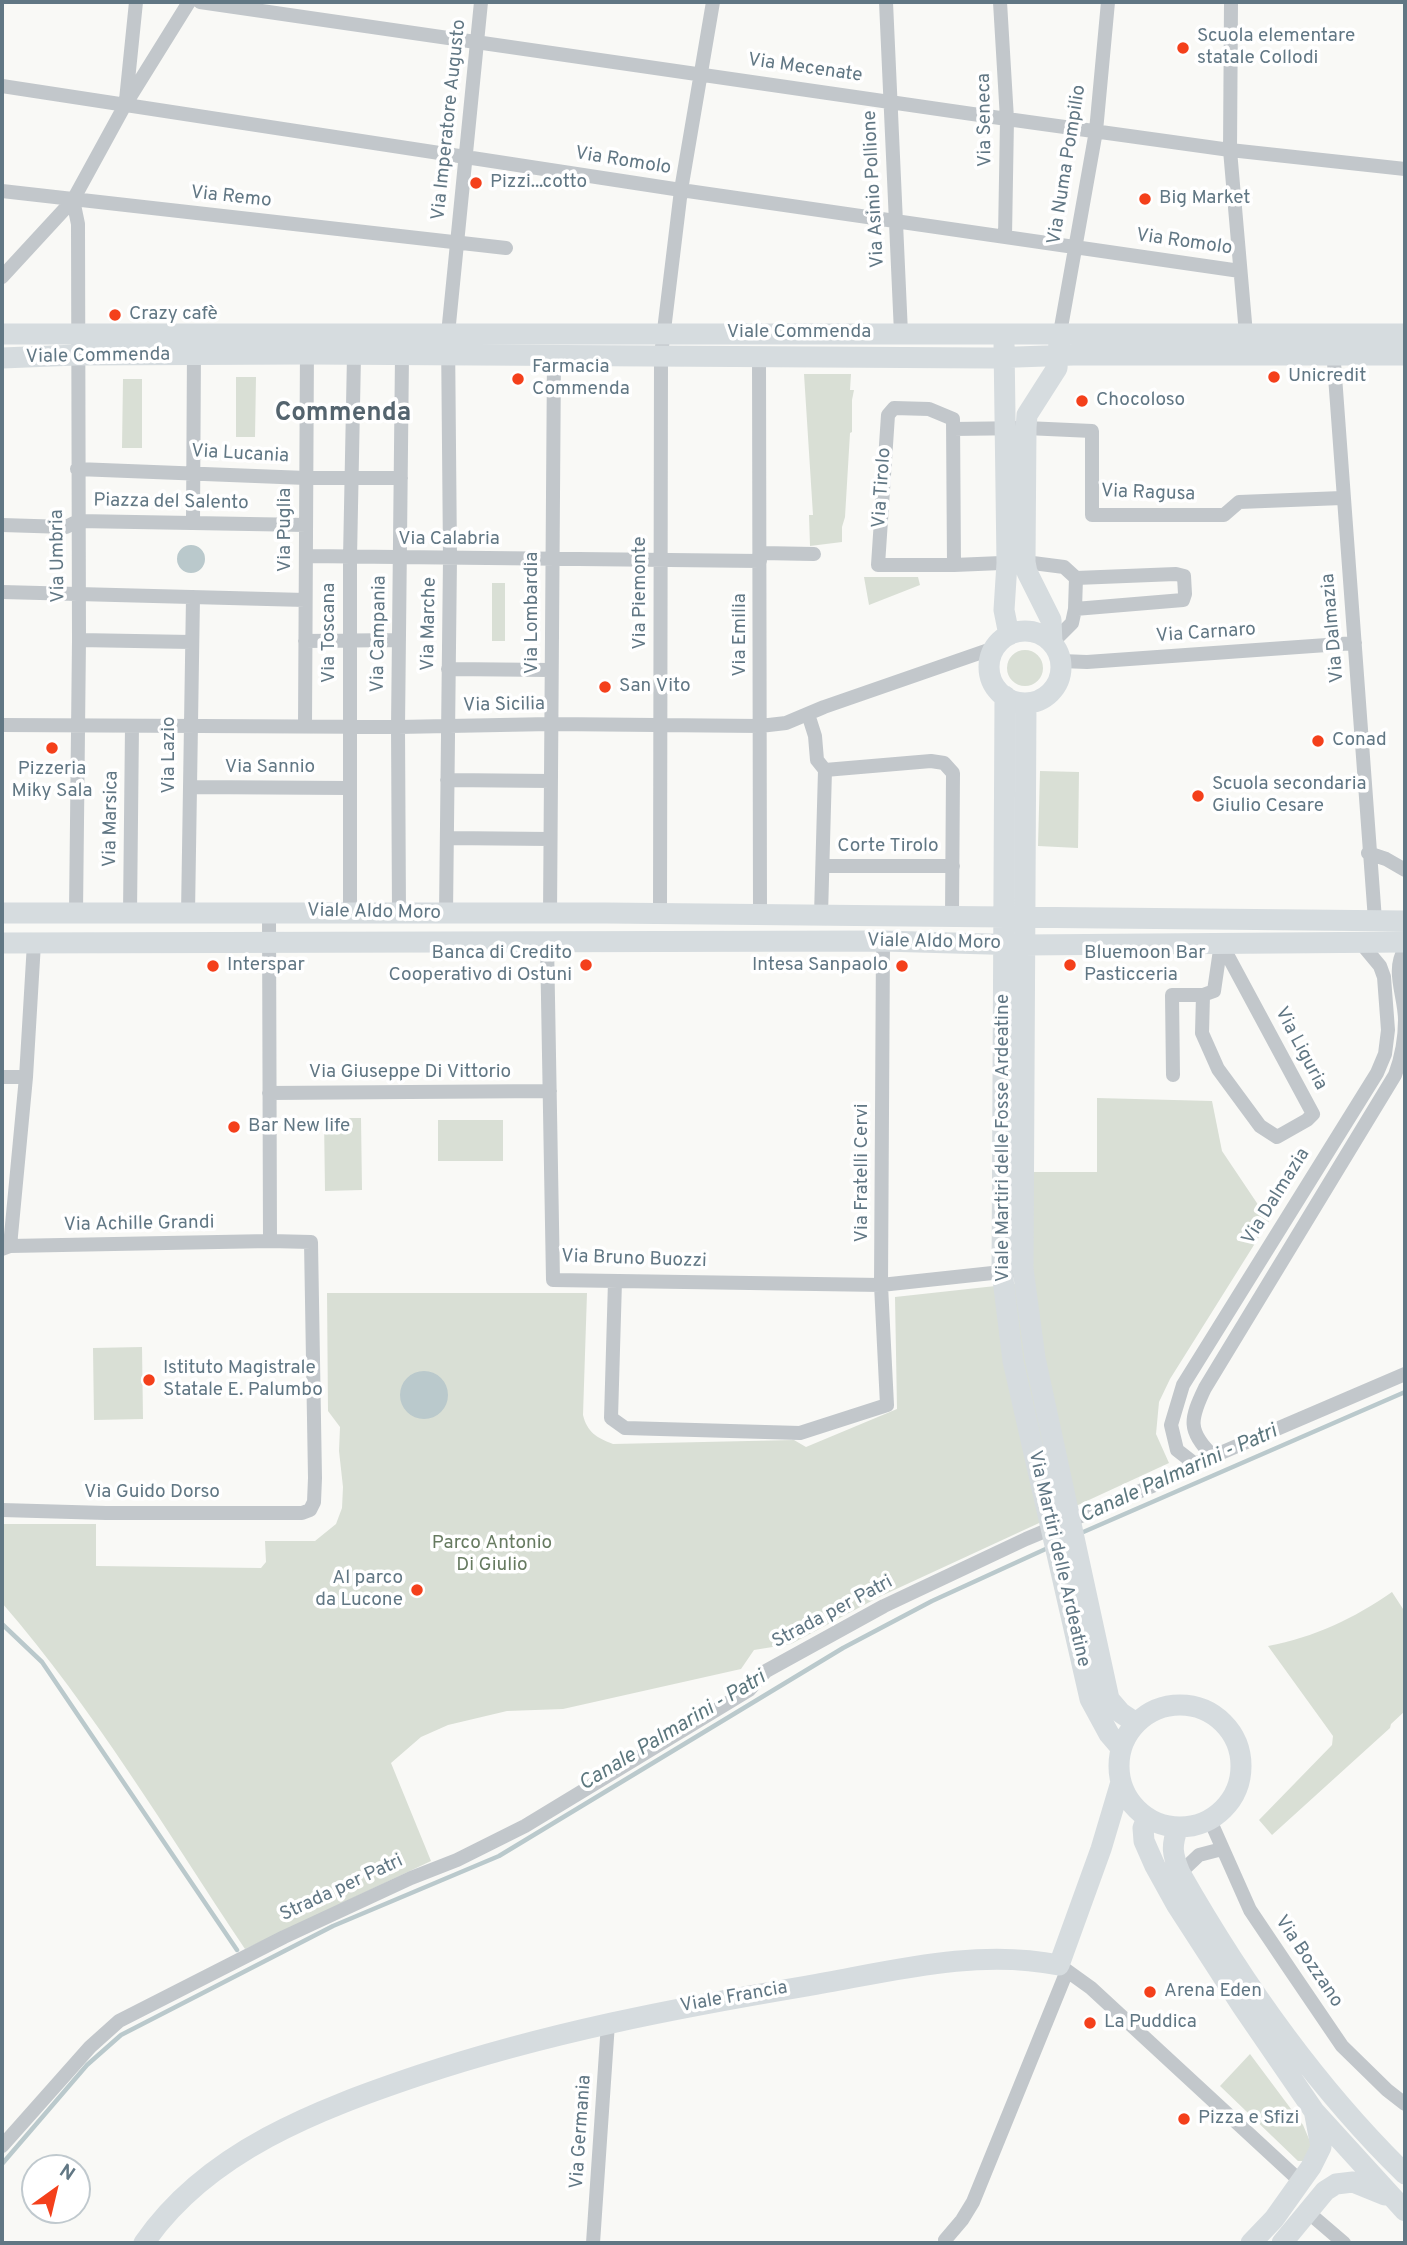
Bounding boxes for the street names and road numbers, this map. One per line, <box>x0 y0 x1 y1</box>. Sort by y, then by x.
street label: Via Imperatore Augusto <box>428 18 472 222</box>
street label: Via Mecenate <box>746 50 864 88</box>
street label: Via Seneca <box>974 73 998 167</box>
street label: Via Numa Pompilio <box>1044 83 1092 247</box>
street label: Via Asinio Pollione <box>859 110 891 268</box>
street label: Via Romolo <box>573 143 673 181</box>
street label: Via Remo <box>189 182 273 214</box>
street label: Via Romolo <box>1134 225 1234 261</box>
street label: Viale Commenda <box>727 322 871 344</box>
street label: Viale Commenda <box>26 344 170 370</box>
street label: Via Lucania <box>190 441 290 469</box>
street label: Via Tirolo <box>869 447 897 529</box>
street label: Via Ragusa <box>1100 481 1196 507</box>
street label: Via Puglia <box>275 488 297 572</box>
street label: Piazza del Salento <box>93 490 249 516</box>
street label: Via Umbria <box>47 509 71 603</box>
street label: Via Calabria <box>398 529 500 551</box>
street label: Via Piemonte <box>630 536 652 650</box>
street label: Via Lombardia <box>522 552 544 674</box>
street label: Via Dalmazia <box>1318 572 1350 684</box>
street label: Via Campania <box>368 575 392 693</box>
street label: Via Marche <box>418 577 442 671</box>
street label: Via Toscana <box>319 583 341 683</box>
street label: Via Emilia <box>730 593 752 677</box>
street label: Via Carnaro <box>1155 619 1257 649</box>
street label: Via Sicilia <box>463 694 545 718</box>
street label: Via Lazio <box>159 716 181 794</box>
street label: Via Sannio <box>225 757 315 779</box>
street label: Via Marsica <box>100 770 124 868</box>
street label: Corte Tirolo <box>837 836 939 858</box>
street label: Viale Aldo Moro <box>307 900 441 926</box>
street label: Viale Aldo Moro <box>867 930 1001 956</box>
street label: Viale Martiri delle Fosse Ardeatine <box>993 994 1015 1282</box>
street label: Via Liguria <box>1269 1004 1331 1094</box>
street label: Via Giuseppe Di Vittorio <box>309 1062 511 1084</box>
street label: Via Fratelli Cervi <box>852 1103 874 1243</box>
street label: Via Dalmazia <box>1238 1144 1316 1250</box>
street label: Via Achille Grandi <box>63 1212 215 1238</box>
street label: Via Bruno Buozzi <box>561 1246 707 1274</box>
street label: Via Martiri delle Ardeatine <box>1022 1449 1094 1669</box>
street label: Via Guido Dorso <box>84 1482 220 1504</box>
street label: Strada per Patri <box>769 1572 897 1654</box>
street label: Strada per Patri <box>277 1851 407 1927</box>
street label: Via Bozzano <box>1269 1912 1347 2012</box>
street label: Viale Francia <box>679 1977 789 2019</box>
street label: Via Germania <box>567 2074 597 2190</box>

